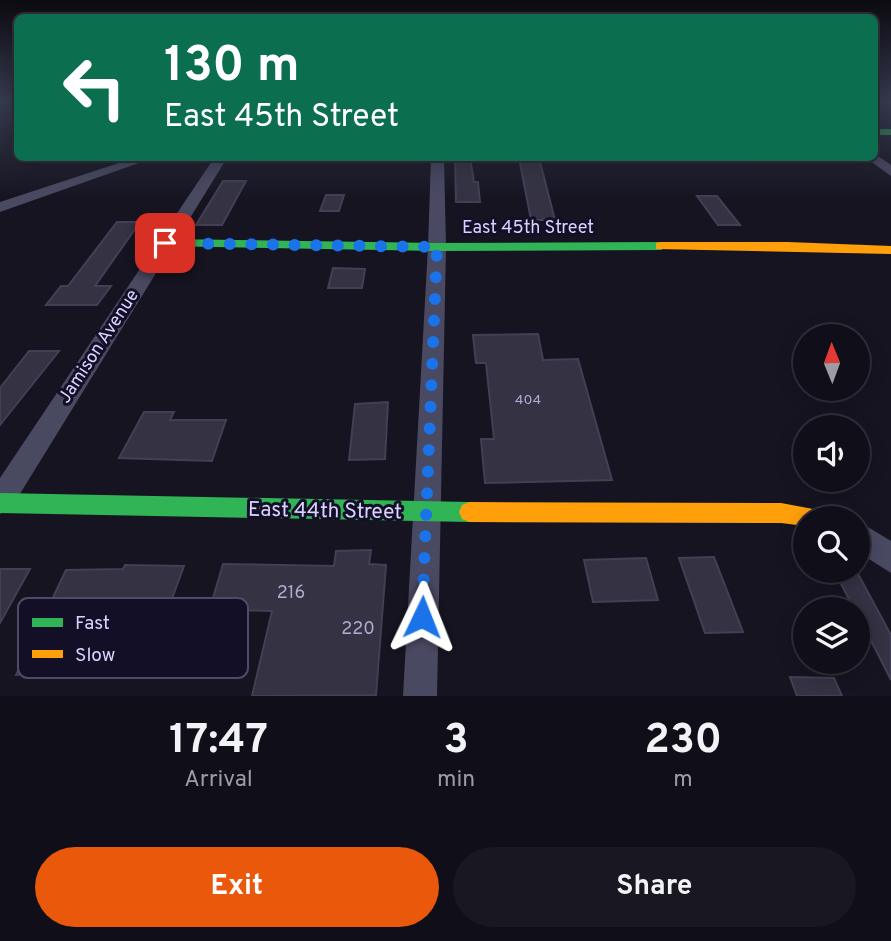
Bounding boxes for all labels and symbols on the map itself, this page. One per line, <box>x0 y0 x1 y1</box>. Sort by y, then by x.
pin <box>135 213 195 273</box>
street label: East 45th Street <box>462 217 594 240</box>
street label: Jamison Avenue <box>54 285 145 408</box>
north arrow <box>793 324 870 401</box>
house number: 404 <box>515 392 541 409</box>
street label: East 44th Street <box>248 497 402 526</box>
position arrow <box>385 580 459 654</box>
house number: 216 <box>277 582 305 605</box>
legend <box>18 598 248 678</box>
text: Fast <box>75 612 110 636</box>
house number: 220 <box>341 618 375 641</box>
text: Slow <box>75 644 115 668</box>

